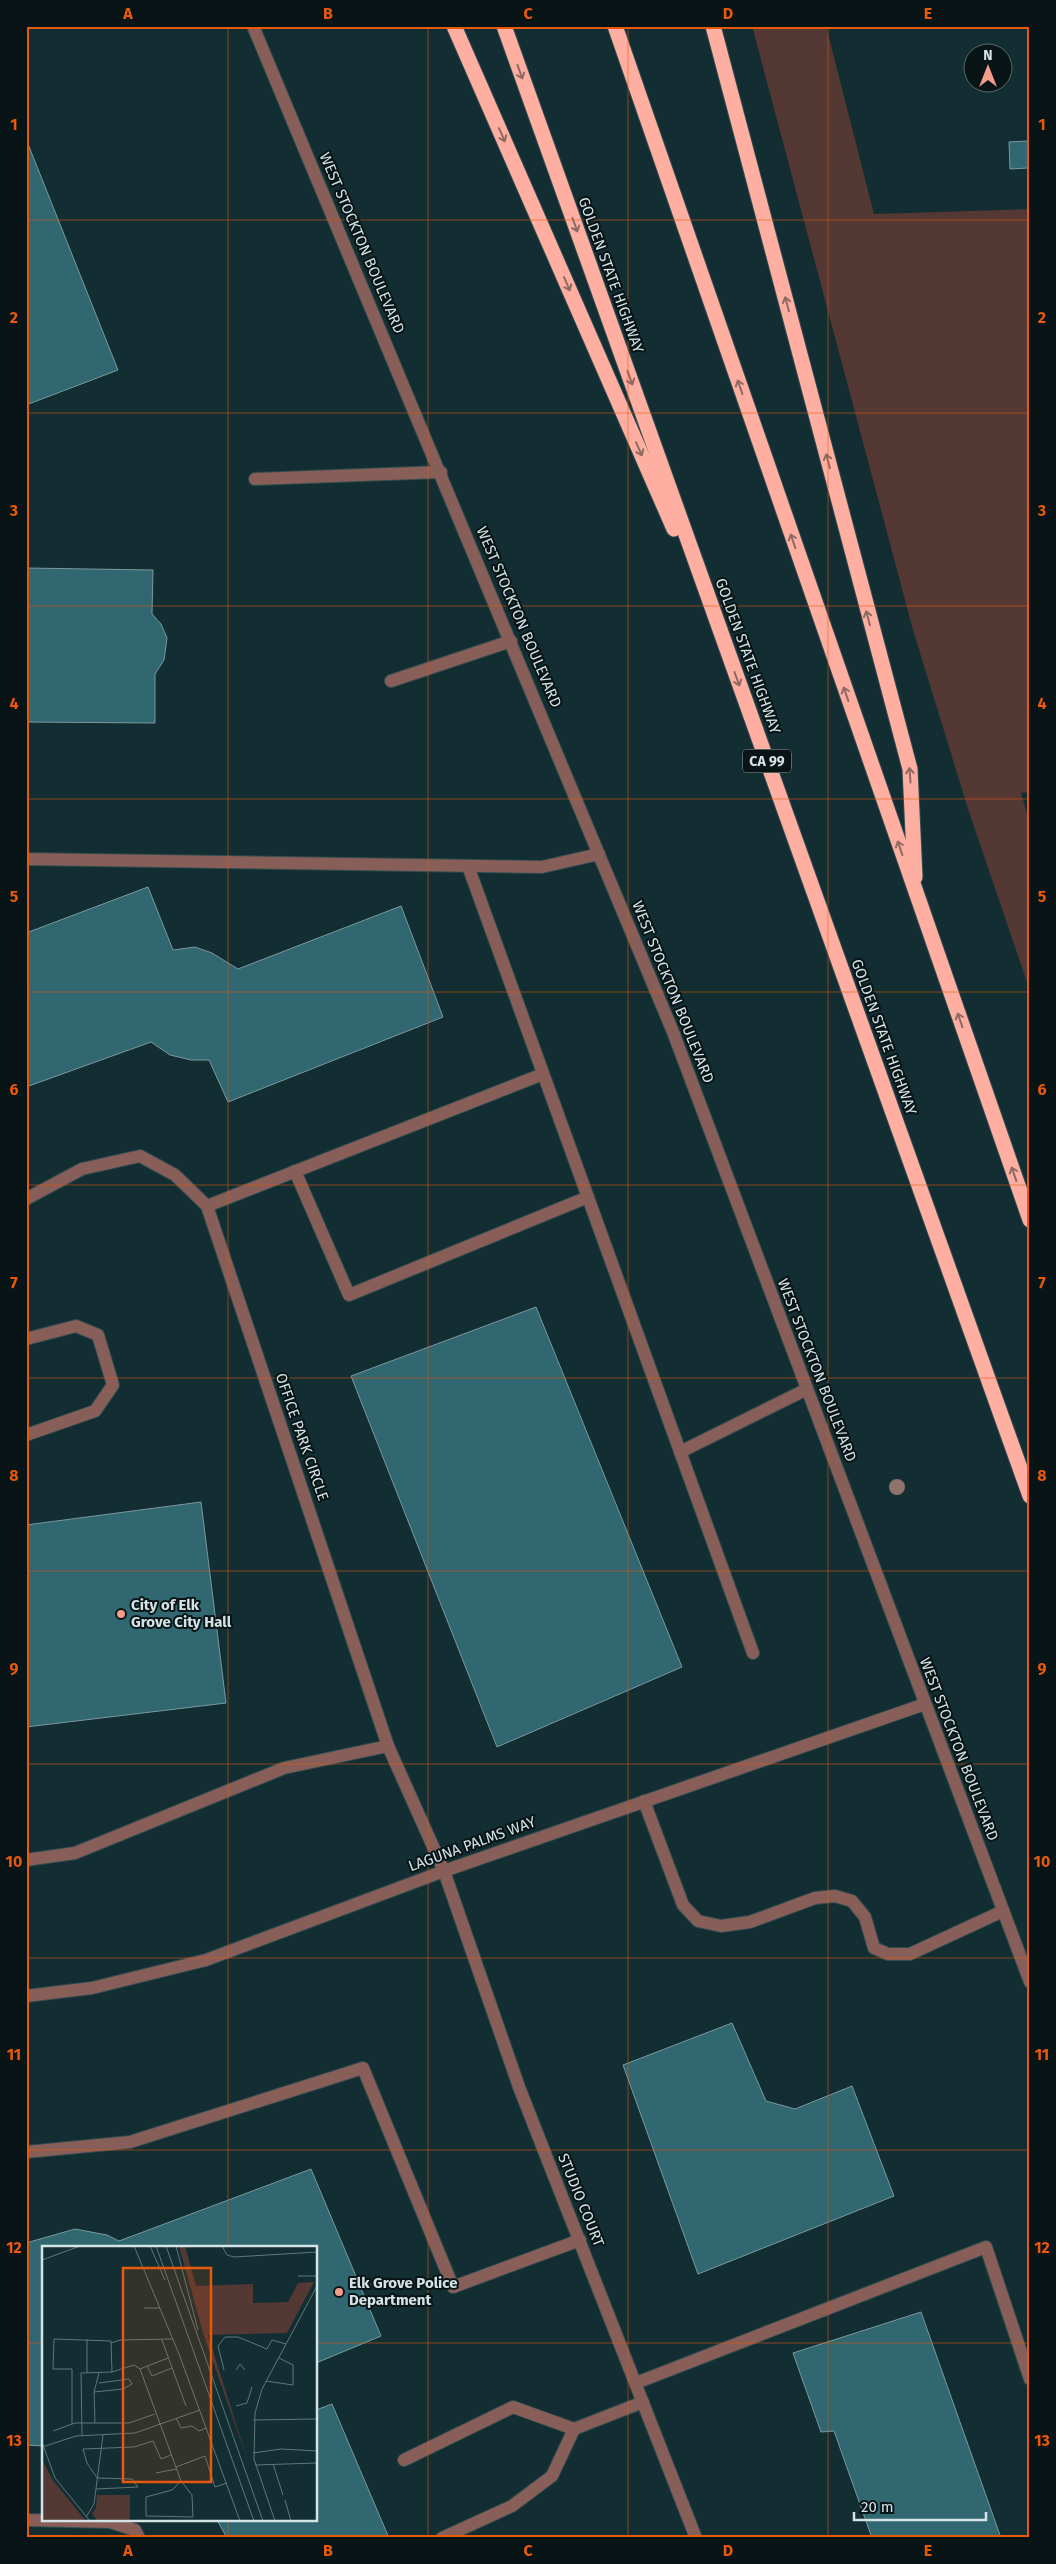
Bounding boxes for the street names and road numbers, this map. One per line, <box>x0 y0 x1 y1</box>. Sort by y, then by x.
street label: WEST STOCKTON BOULEVARD <box>316 150 408 336</box>
street label: GOLDEN STATE HIGHWAY <box>574 195 648 356</box>
street label: WEST STOCKTON BOULEVARD <box>473 524 565 710</box>
street label: GOLDEN STATE HIGHWAY <box>711 576 785 737</box>
road number: CA 99 <box>743 749 791 772</box>
street label: WEST STOCKTON BOULEVARD <box>628 898 718 1086</box>
street label: GOLDEN STATE HIGHWAY <box>847 957 921 1118</box>
street label: WEST STOCKTON BOULEVARD <box>774 1276 860 1464</box>
street label: OFFICE PARK CIRCLE <box>272 1371 332 1503</box>
street label: WEST STOCKTON BOULEVARD <box>916 1655 1002 1843</box>
street label: LAGUNA PALMS WAY <box>406 1812 539 1875</box>
street label: STUDIO COURT <box>554 2151 608 2249</box>

